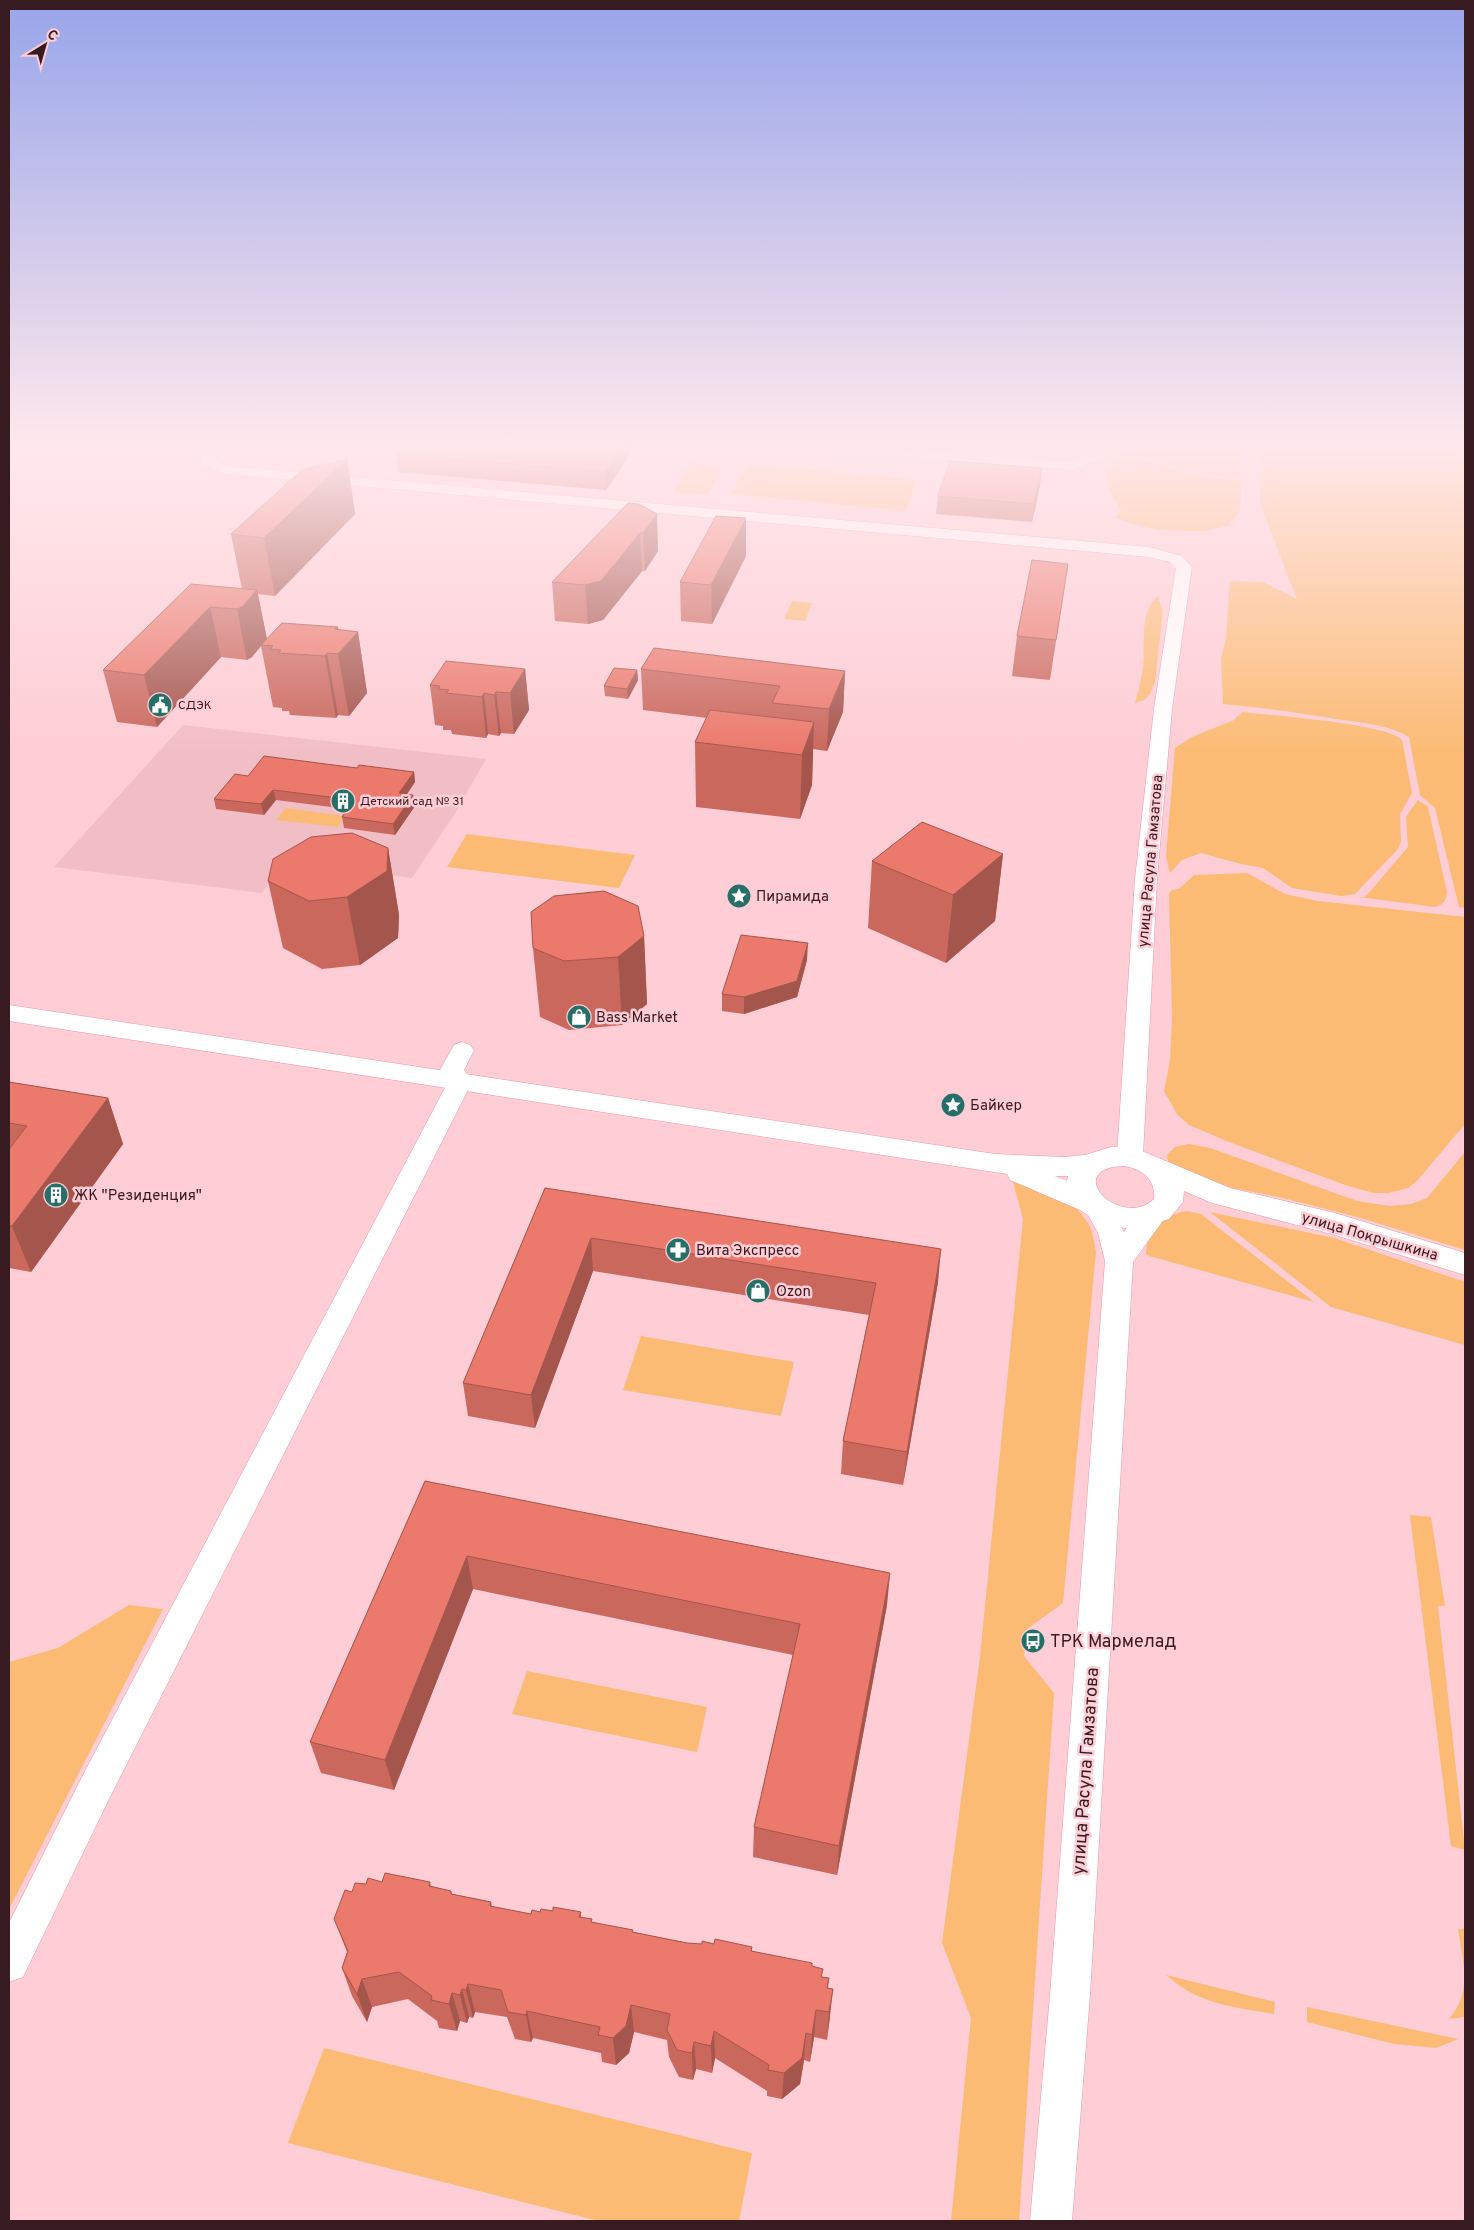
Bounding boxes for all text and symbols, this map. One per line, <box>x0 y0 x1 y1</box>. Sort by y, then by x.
north arrow <box>20 20 70 70</box>
text: С <box>43 26 61 45</box>
public building icon: СДЭК <box>147 692 173 718</box>
place label: СДЭК <box>178 698 212 714</box>
street label: улица Расула Гамзатова <box>1134 774 1169 948</box>
building icon: Детский сад № 31 <box>330 788 356 814</box>
place label: Детский сад № 31 <box>360 794 464 810</box>
place icon: Пирамида <box>726 883 752 909</box>
place label: Пирамида <box>756 888 829 907</box>
shop icon: Bass Market <box>566 1004 592 1030</box>
place label: Bass Market <box>596 1009 678 1028</box>
place icon: Байкер <box>940 1092 966 1118</box>
place label: Байкер <box>970 1097 1022 1116</box>
building icon: ЖК "Резиденция" <box>43 1182 69 1208</box>
place label: ЖК "Резиденция" <box>74 1187 202 1206</box>
street label: улица Покрышкина <box>1299 1209 1440 1266</box>
pharmacy icon: Вита Экспресс <box>665 1237 691 1263</box>
place label: Вита Экспресс <box>696 1242 799 1261</box>
shop icon: Ozon <box>745 1278 771 1304</box>
place label: Ozon <box>776 1283 811 1302</box>
bus stop icon: ТРК Мармелад <box>1020 1628 1046 1654</box>
place label: ТРК Мармелад <box>1050 1631 1176 1654</box>
street label: улица Расула Гамзатова <box>1068 1667 1105 1876</box>

